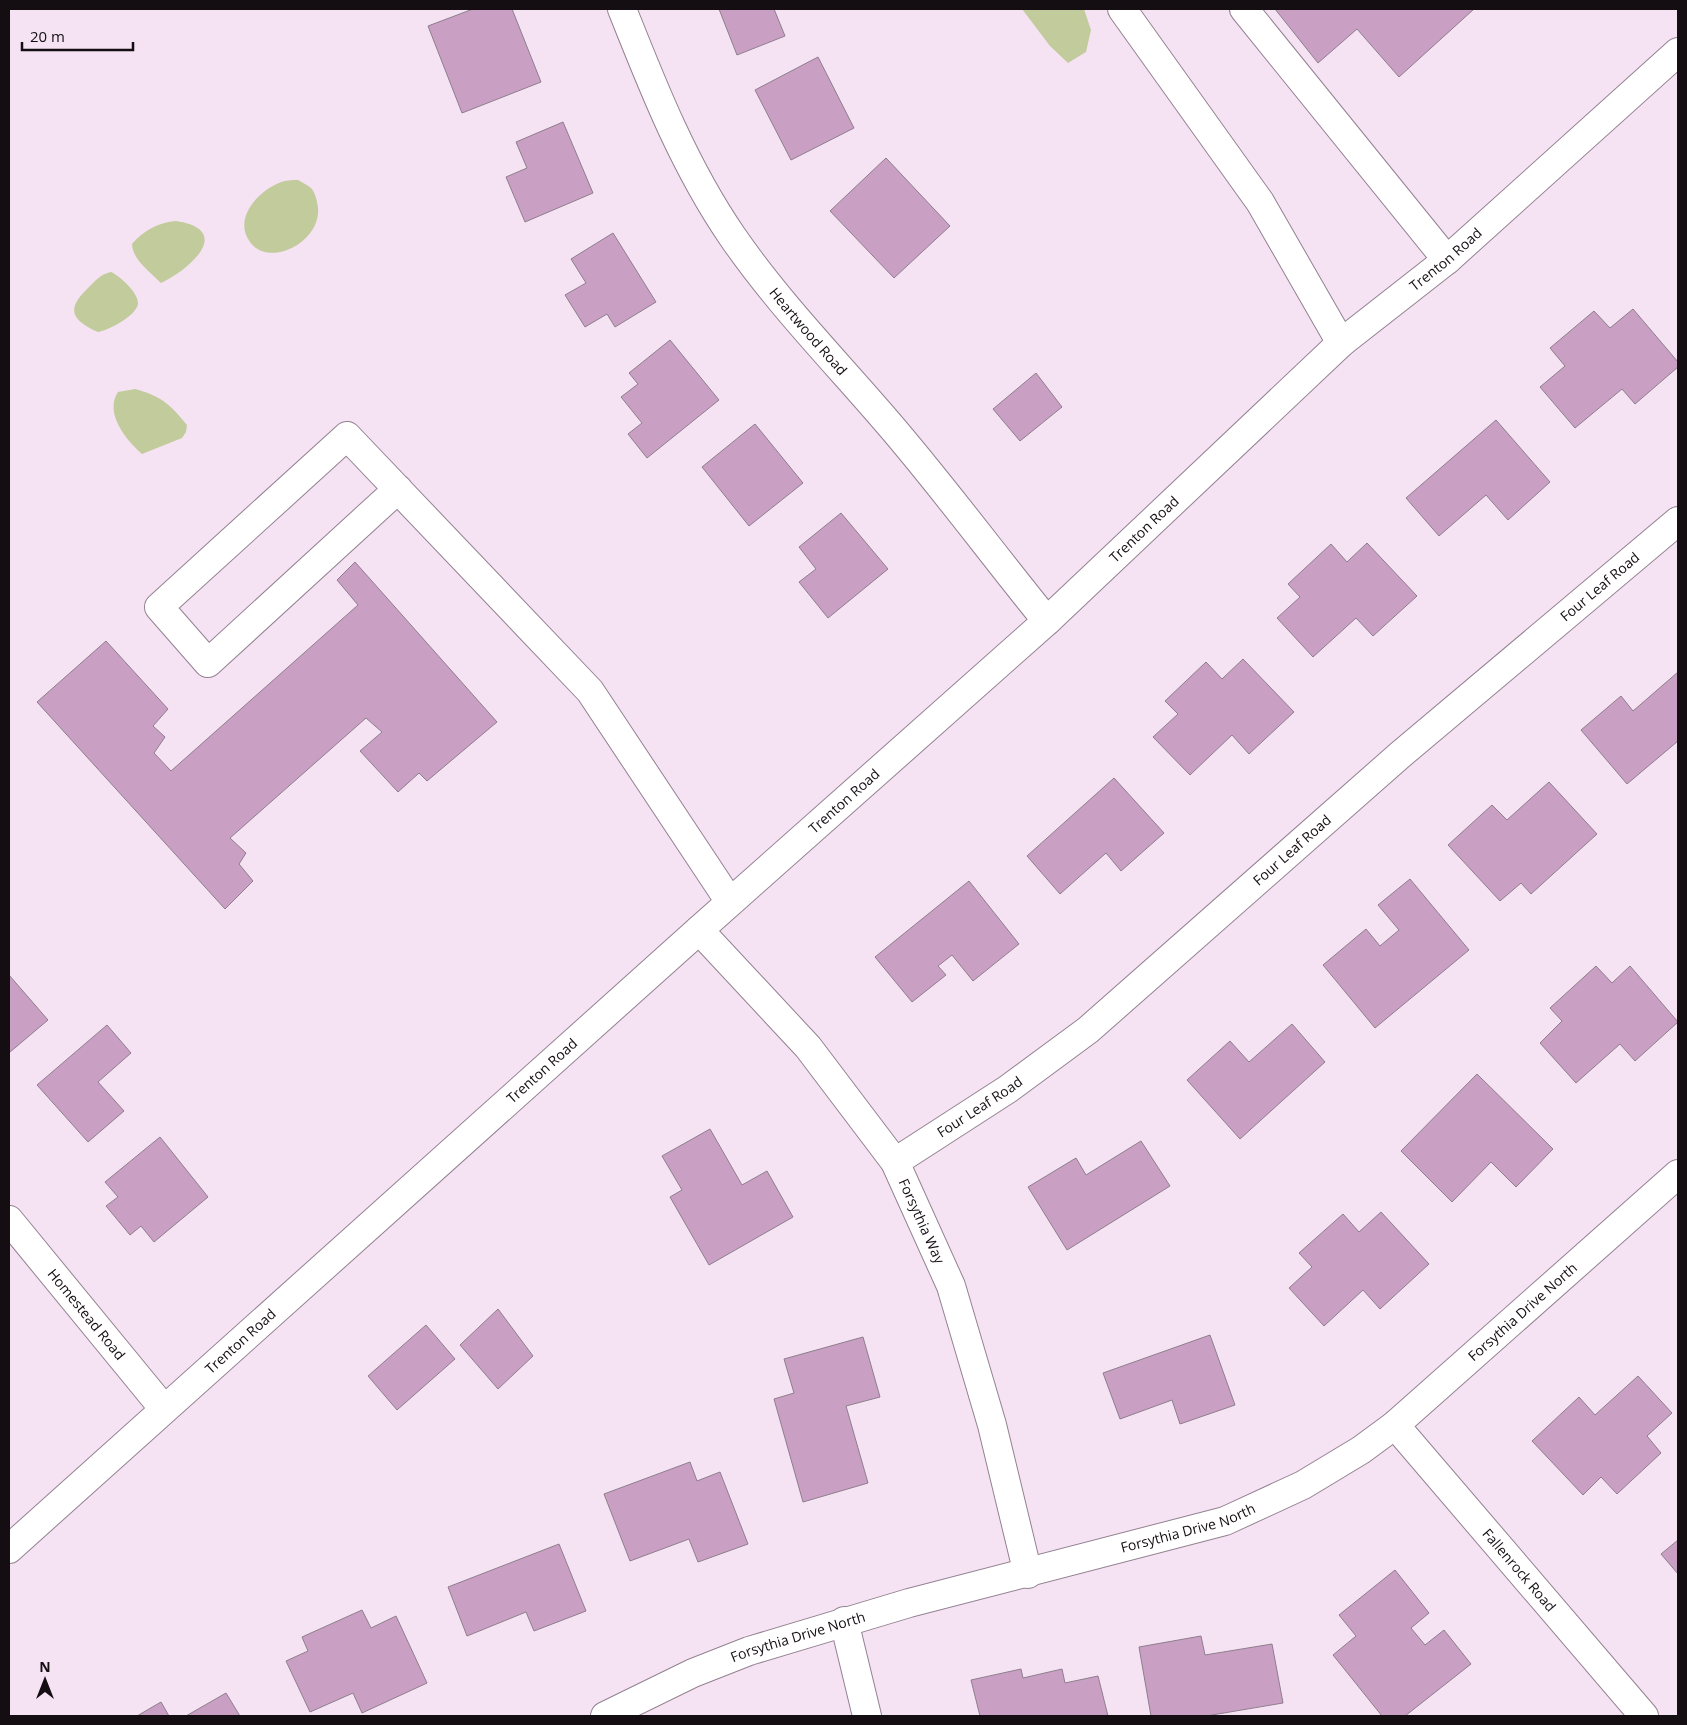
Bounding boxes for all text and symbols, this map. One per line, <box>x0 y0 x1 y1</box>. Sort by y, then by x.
scale bar <box>22 20 134 52</box>
text: 20 m <box>30 26 65 46</box>
street label: Trenton Road <box>1405 223 1486 295</box>
street label: Heartwood Road <box>765 283 852 379</box>
street label: Trenton Road <box>1105 491 1183 566</box>
street label: Four Leaf Road <box>1556 547 1643 625</box>
street label: Trenton Road <box>804 764 883 837</box>
street label: Four Leaf Road <box>1249 810 1335 889</box>
street label: Trenton Road <box>502 1034 581 1107</box>
street label: Four Leaf Road <box>933 1072 1026 1141</box>
street label: Forsythia Way <box>895 1175 950 1267</box>
street label: Forsythia Drive North <box>1464 1258 1581 1365</box>
street label: Homestead Road <box>44 1264 130 1364</box>
street label: Trenton Road <box>201 1304 280 1378</box>
street label: Forsythia Drive North <box>1118 1498 1258 1557</box>
street label: Fallenrock Road <box>1479 1524 1561 1615</box>
street label: Forsythia Drive North <box>728 1607 867 1666</box>
north arrow <box>20 1655 70 1705</box>
text: N <box>39 1657 51 1676</box>

